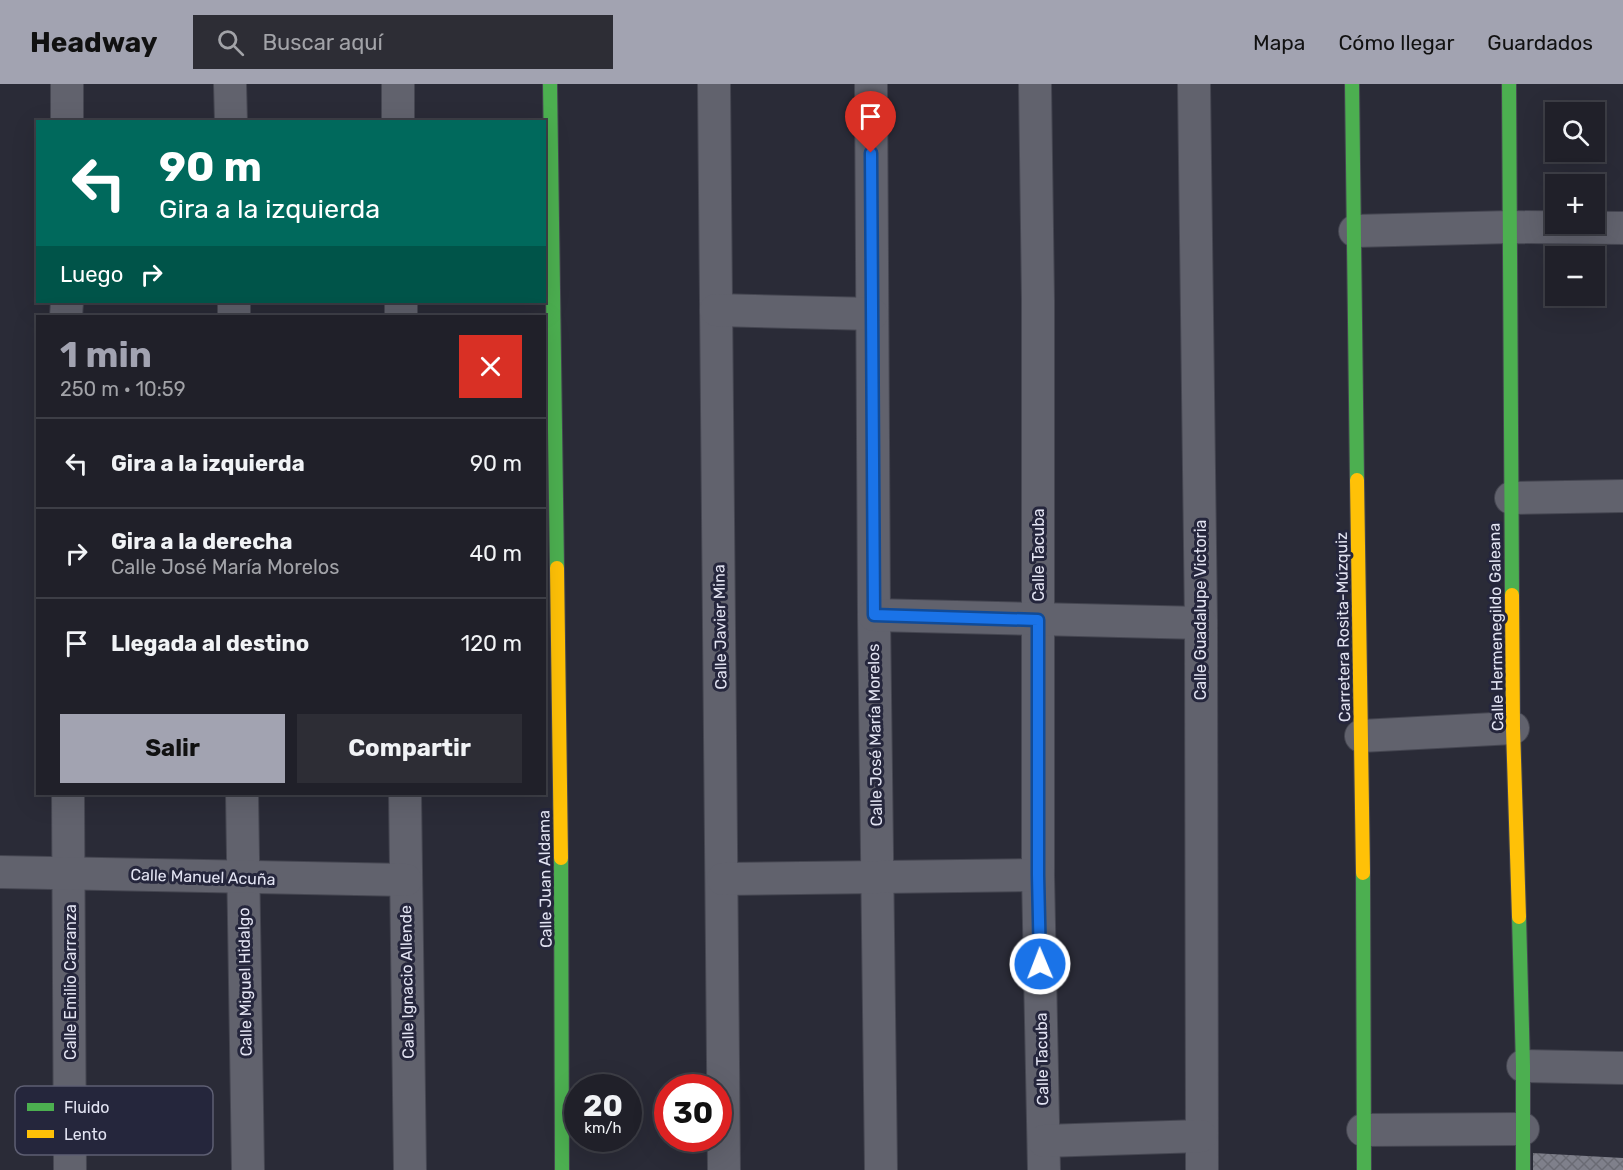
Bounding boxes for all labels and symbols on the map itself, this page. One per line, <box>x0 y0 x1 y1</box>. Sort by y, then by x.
pin <box>845 91 896 153</box>
street label: Calle Tacuba <box>1029 508 1048 602</box>
street label: Calle Guadalupe Victoria <box>1191 520 1210 700</box>
street label: Calle Hermenegildo Galeana <box>1485 523 1507 731</box>
street label: Carretera Rosita-Múzquiz <box>1332 532 1354 722</box>
street label: Calle Javier Mina <box>709 564 731 690</box>
street label: Calle José María Morelos <box>864 643 886 827</box>
street label: Calle Juan Aldama <box>534 810 556 948</box>
street label: Calle Manuel Acuña <box>130 865 276 889</box>
street label: Calle Emilio Carranza <box>61 904 80 1060</box>
street label: Calle Ignacio Allende <box>396 905 418 1059</box>
street label: Calle Miguel Hidalgo <box>234 907 256 1057</box>
position arrow <box>1008 932 1072 996</box>
street label: Calle Tacuba <box>1032 1012 1052 1106</box>
speed limit sign: 30 <box>654 1074 732 1152</box>
legend <box>15 1086 213 1155</box>
text: Fluido <box>64 1098 109 1117</box>
text: Lento <box>64 1125 107 1144</box>

